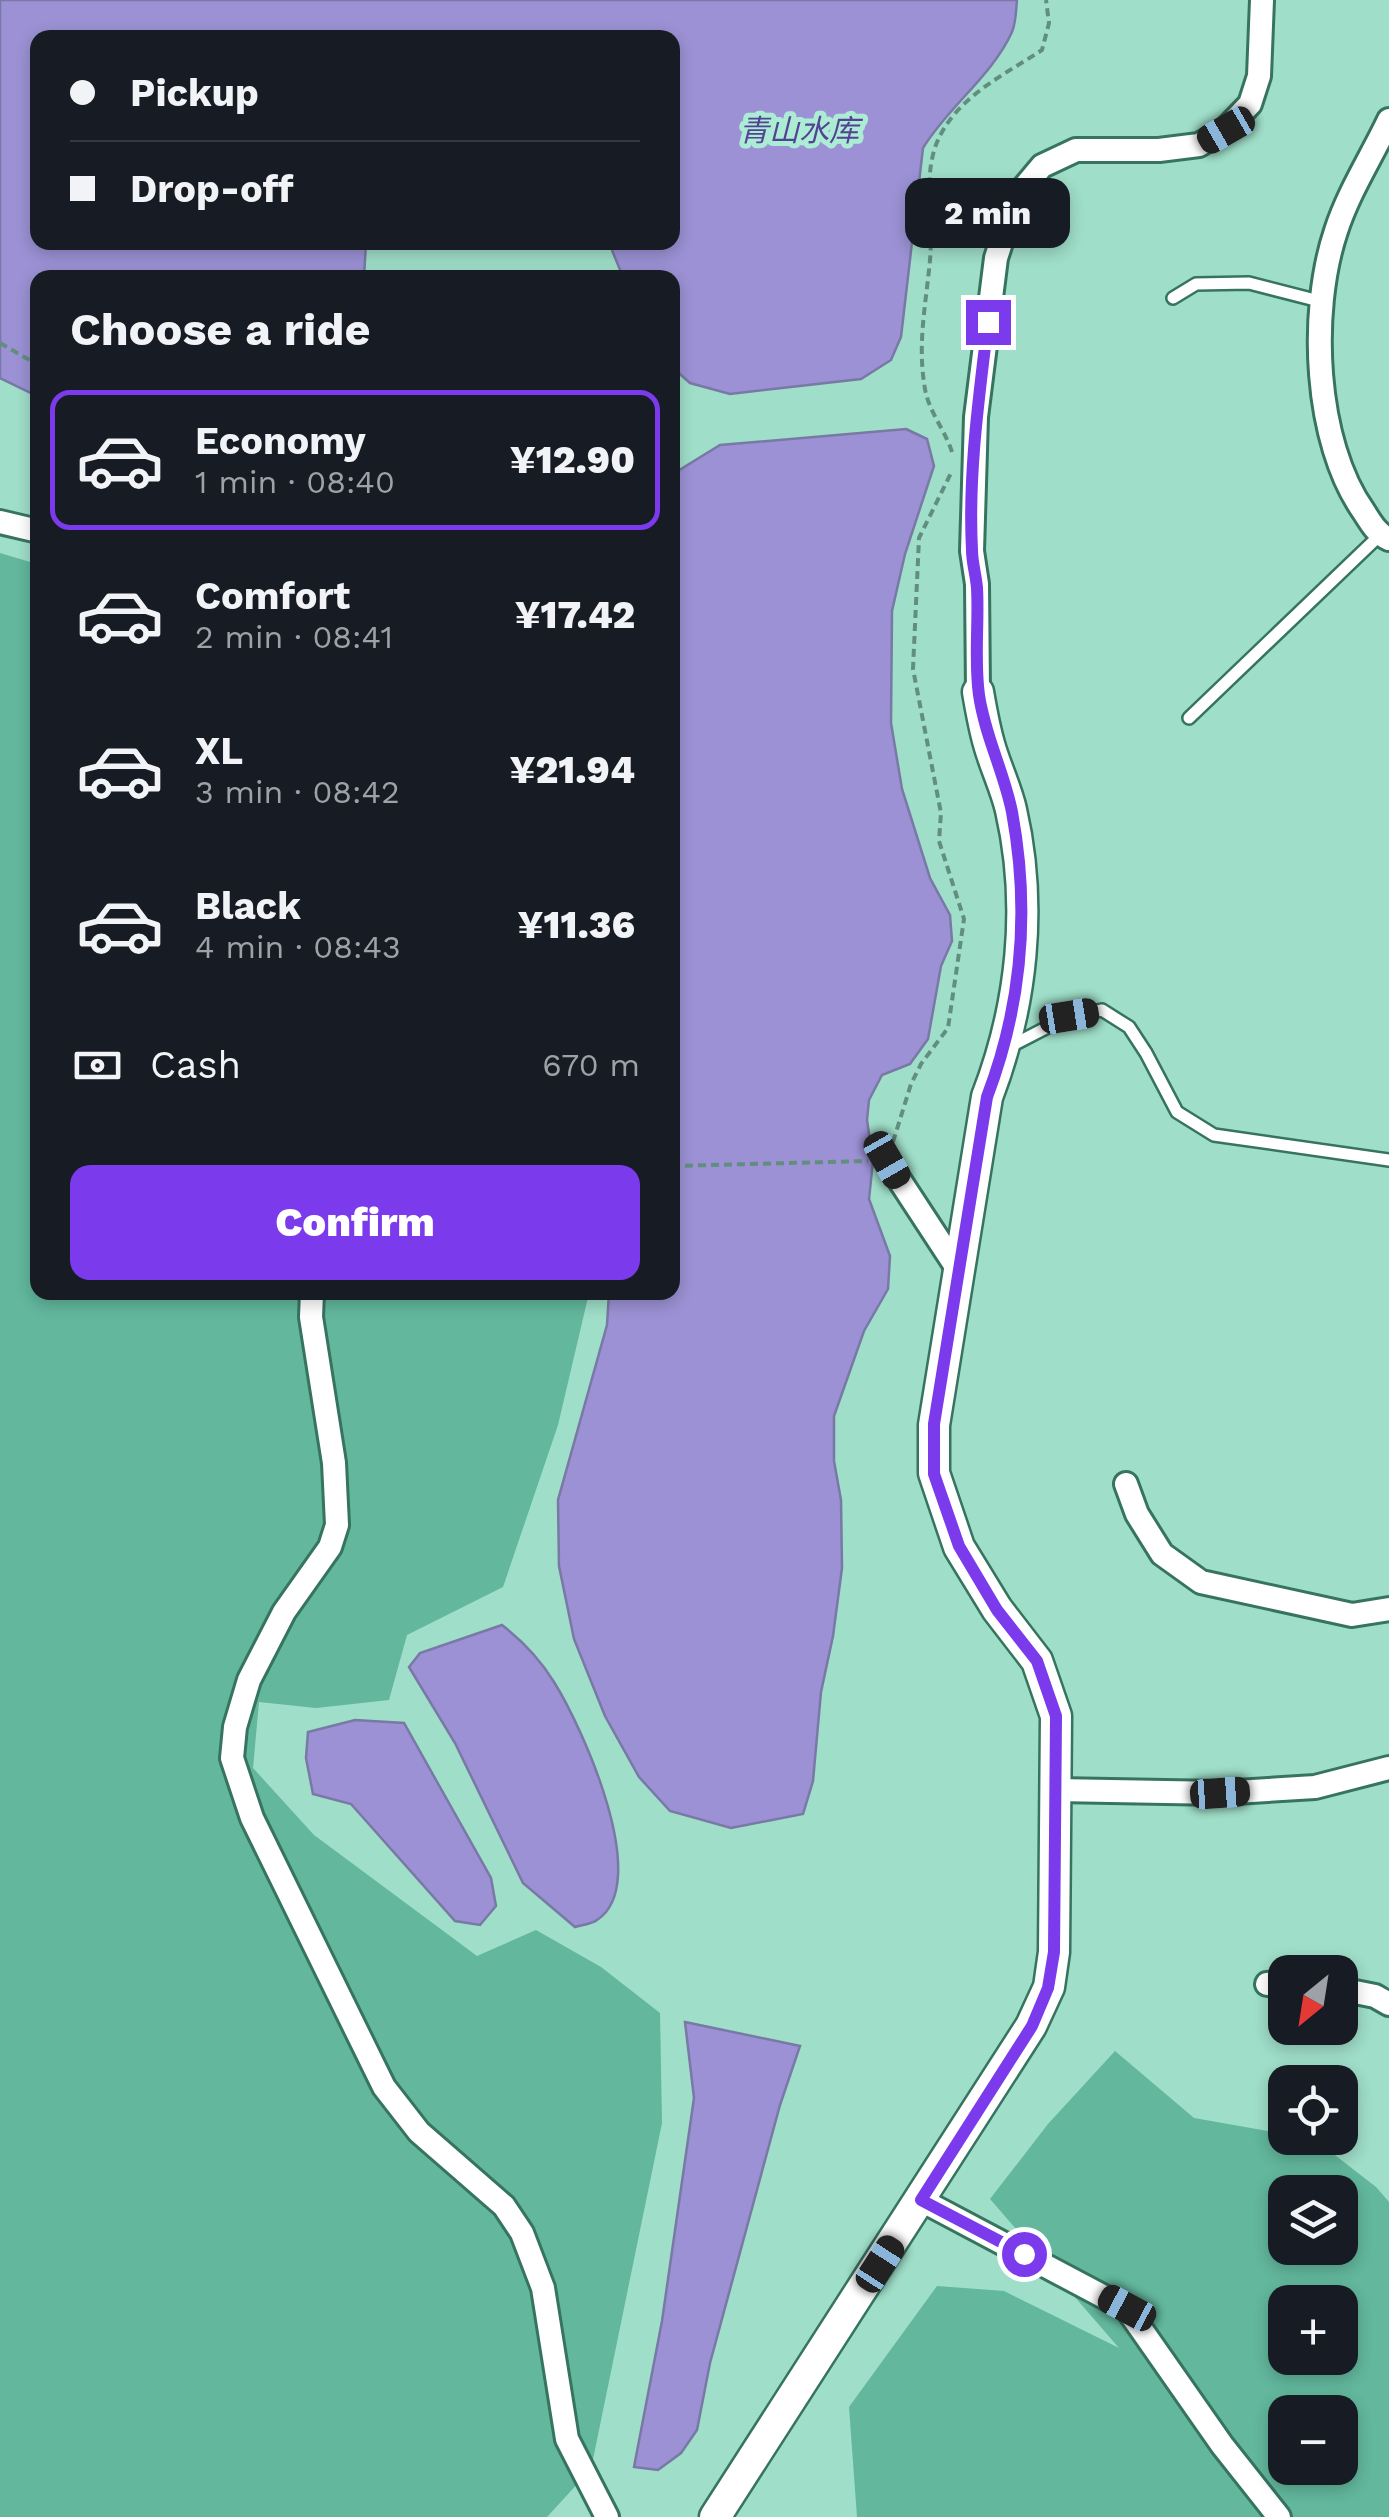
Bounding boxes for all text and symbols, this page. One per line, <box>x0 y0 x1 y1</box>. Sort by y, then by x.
text: Pickup <box>130 71 259 115</box>
car <box>1193 102 1259 158</box>
water label: 青山水库 <box>739 113 864 148</box>
text: Drop-off <box>130 167 294 211</box>
callout: 2 min <box>906 177 1070 247</box>
text: 2 min <box>944 194 1031 232</box>
route end <box>966 300 1011 345</box>
text: Choose a ride <box>70 303 370 356</box>
icon: car <box>75 415 165 505</box>
text: Economy <box>195 419 366 463</box>
text: ¥12.90 <box>510 438 635 482</box>
text: 1 min · 08:40 <box>195 463 395 501</box>
icon: car <box>75 570 165 660</box>
text: Comfort <box>195 574 350 618</box>
text: ¥17.42 <box>515 593 635 637</box>
text: 2 min · 08:41 <box>195 618 393 656</box>
icon: car <box>75 725 165 815</box>
text: XL <box>195 729 243 773</box>
text: ¥21.94 <box>509 748 635 792</box>
text: 3 min · 08:42 <box>195 773 400 811</box>
icon: car <box>75 880 165 970</box>
text: Black <box>195 884 301 928</box>
text: ¥11.36 <box>518 903 635 947</box>
text: 4 min · 08:43 <box>195 928 401 966</box>
car <box>1037 996 1101 1036</box>
icon: cash <box>70 1038 125 1093</box>
text: Cash <box>150 1043 241 1087</box>
text: 670 m <box>542 1046 640 1084</box>
car <box>859 1127 915 1193</box>
button: Confirm <box>70 1165 640 1280</box>
car <box>1189 1776 1251 1810</box>
north arrow <box>1268 1955 1358 2045</box>
map controls <box>1268 1955 1358 2485</box>
button: locate <box>1268 2065 1358 2155</box>
button: layers <box>1268 2175 1358 2265</box>
car <box>851 2231 909 2297</box>
route start <box>1002 2232 1047 2277</box>
car <box>1093 2281 1161 2335</box>
button: + <box>1268 2285 1358 2375</box>
button: − <box>1268 2395 1358 2485</box>

